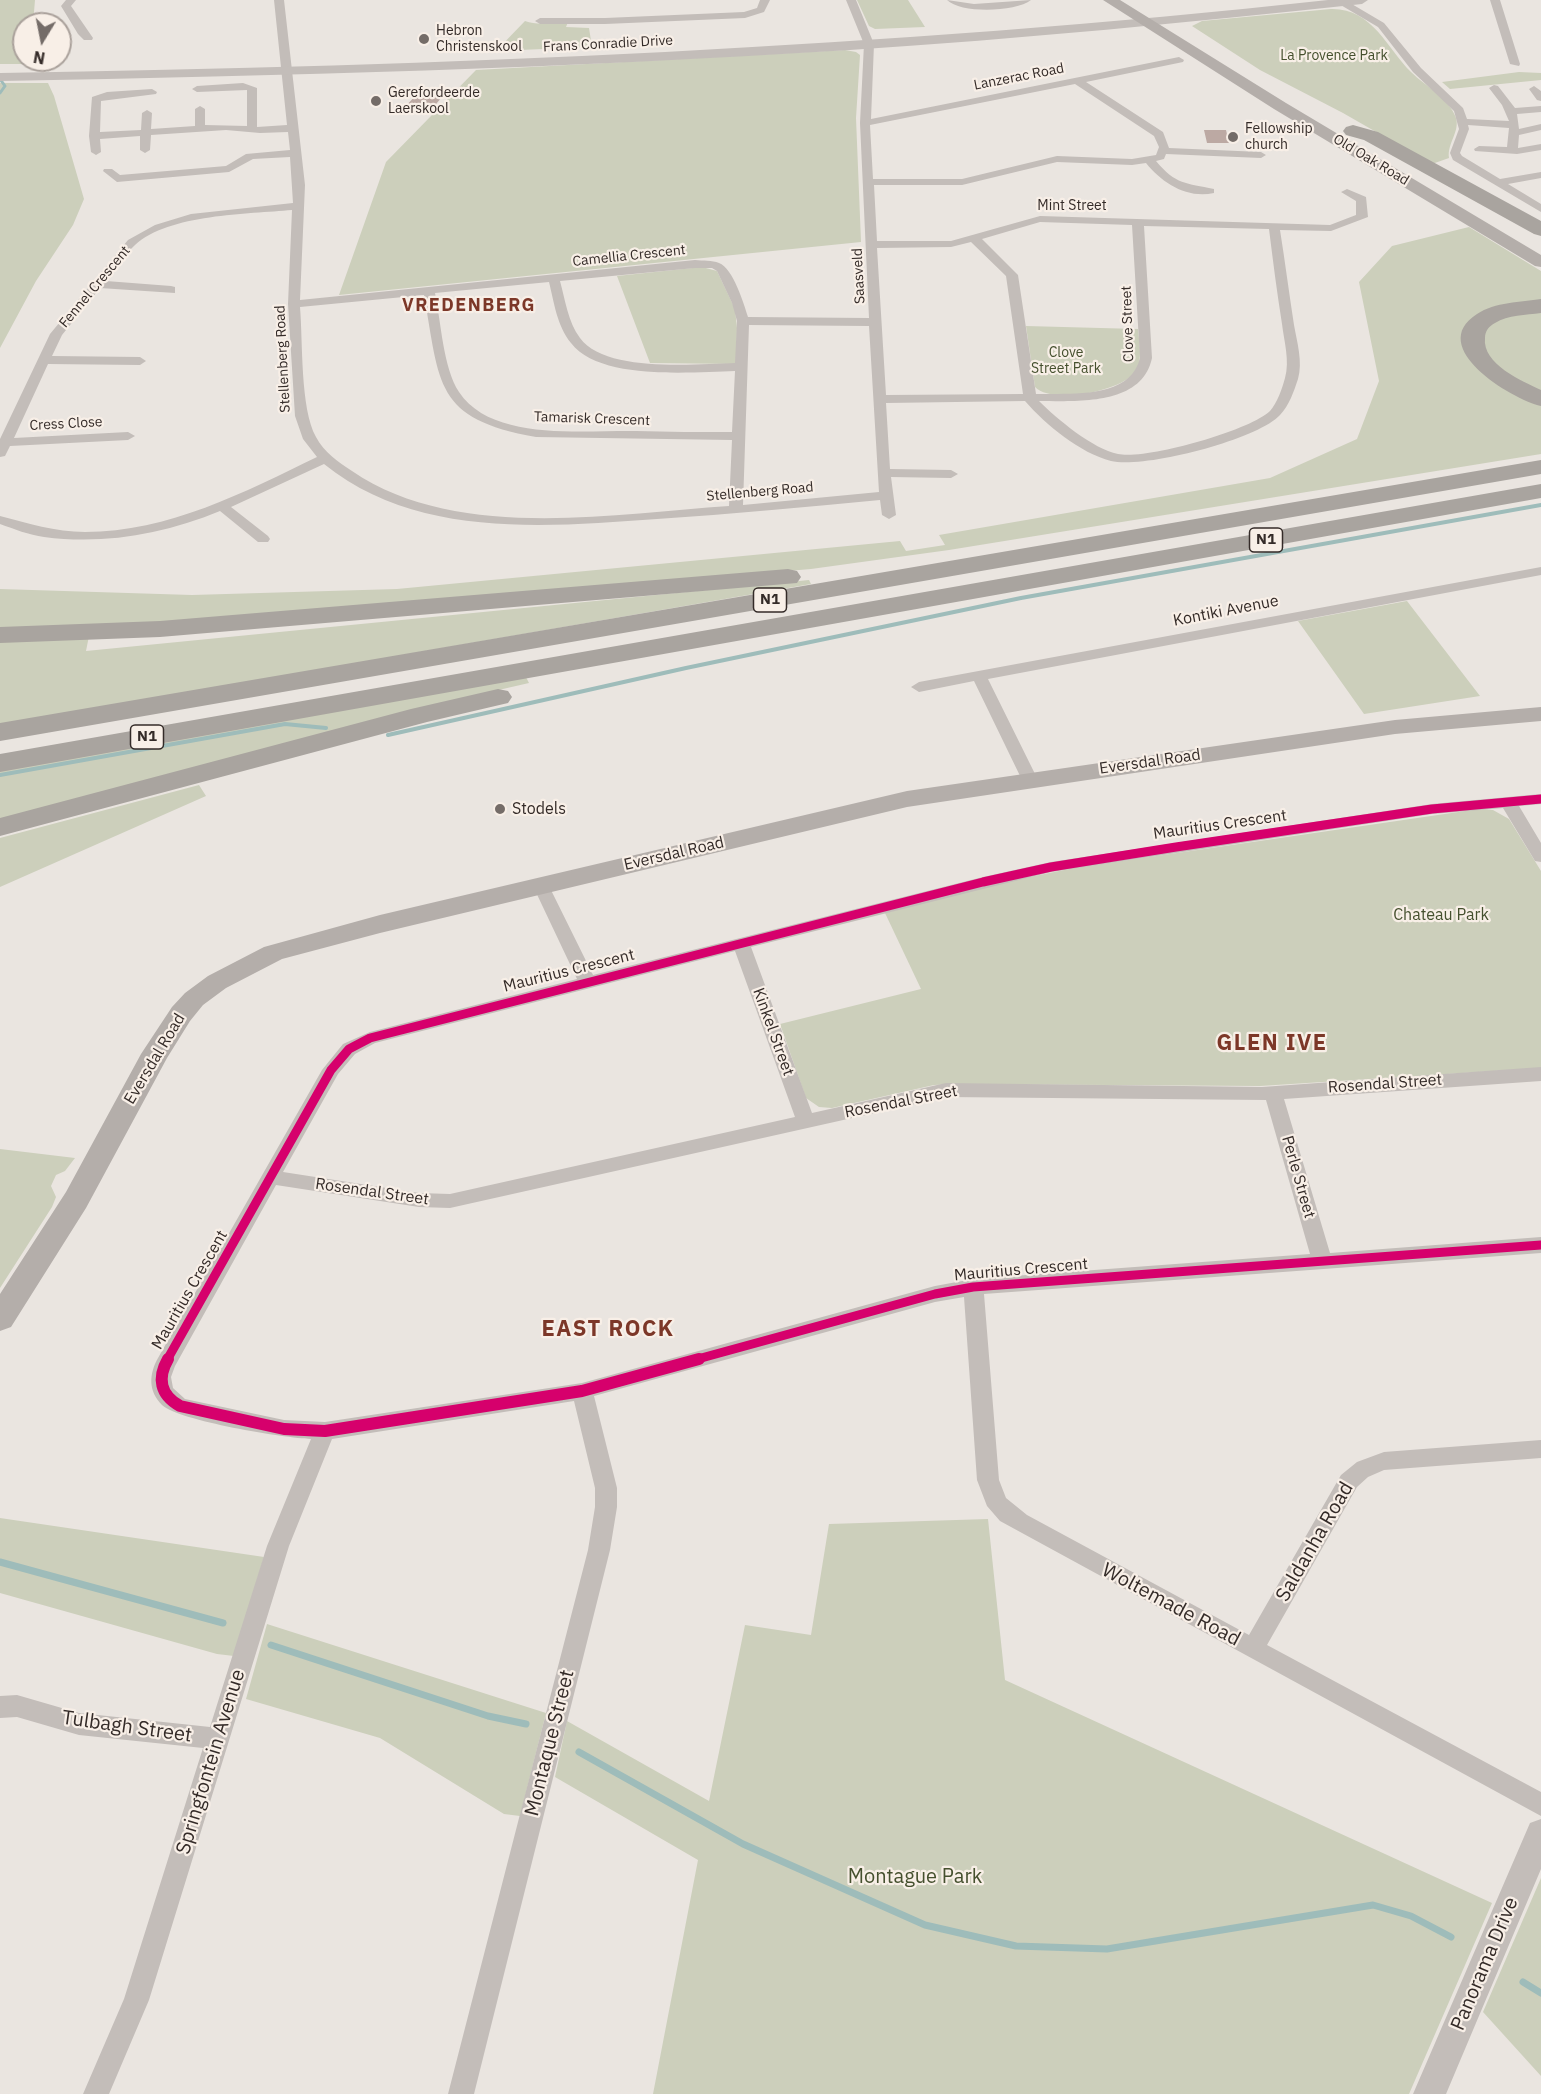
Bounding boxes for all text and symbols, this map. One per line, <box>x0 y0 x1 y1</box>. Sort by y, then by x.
north arrow <box>12 12 72 72</box>
place label: Hebron Christenskool <box>436 23 522 56</box>
marker: Hebron Christenskool <box>417 32 431 46</box>
street label: Frans Conradie Drive <box>542 32 674 56</box>
text: N <box>32 47 47 69</box>
park label: La Provence Park <box>1280 48 1388 64</box>
street label: Lanzerac Road <box>972 60 1066 94</box>
place label: Gerefordeerde Laerskool <box>388 85 480 118</box>
marker: Gerefordeerde Laerskool <box>369 94 383 108</box>
place label: Fellowship church <box>1245 121 1313 154</box>
marker: Fellowship church <box>1226 130 1240 144</box>
street label: Old Oak Road <box>1330 131 1412 189</box>
street label: Mint Street <box>1037 198 1107 214</box>
street label: Camellia Crescent <box>572 242 686 270</box>
street label: Fennel Crescent <box>56 243 134 331</box>
street label: Saasveld <box>849 248 869 304</box>
street label: Clove Street <box>1118 286 1138 362</box>
district label: VREDENBERG <box>402 295 536 317</box>
street label: Stellenberg Road <box>272 305 294 413</box>
park label: Clove Street Park <box>1031 345 1101 378</box>
street label: Tamarisk Crescent <box>534 409 650 429</box>
street label: Cress Close <box>29 414 103 434</box>
street label: Stellenberg Road <box>706 479 814 505</box>
road number: N1 <box>1250 528 1282 552</box>
road number: N1 <box>754 588 786 612</box>
street label: Kontiki Avenue <box>1172 591 1280 631</box>
road number: N1 <box>130 725 164 749</box>
street label: Eversdal Road <box>1098 745 1202 779</box>
place label: Stodels <box>512 799 566 819</box>
marker: Stodels <box>493 802 507 816</box>
street label: Mauritius Crescent <box>1152 806 1288 844</box>
street label: Eversdal Road <box>622 833 726 875</box>
park label: Chateau Park <box>1393 905 1489 925</box>
street label: Mauritius Crescent <box>501 945 637 997</box>
street label: Kinkel Street <box>748 985 798 1079</box>
street label: Eversdal Road <box>120 1010 190 1108</box>
district label: GLEN IVE <box>1216 1031 1328 1057</box>
street label: Rosendal Street <box>1327 1070 1443 1098</box>
street label: Rosendal Street <box>843 1082 959 1122</box>
street label: Perle Street <box>1277 1134 1319 1220</box>
street label: Rosendal Street <box>314 1175 430 1209</box>
street label: Mauritius Crescent <box>148 1227 232 1353</box>
street label: Mauritius Crescent <box>953 1255 1089 1285</box>
district label: EAST ROCK <box>541 1317 675 1343</box>
street label: Saldanha Road <box>1271 1478 1359 1606</box>
street label: Woltemade Road <box>1098 1558 1244 1652</box>
street label: Springfontein Avenue <box>171 1667 251 1857</box>
street label: Montaque Street <box>520 1667 580 1819</box>
street label: Tulbagh Street <box>60 1706 194 1748</box>
park label: Montague Park <box>848 1865 982 1889</box>
street label: Panorama Drive <box>1446 1894 1524 2034</box>

